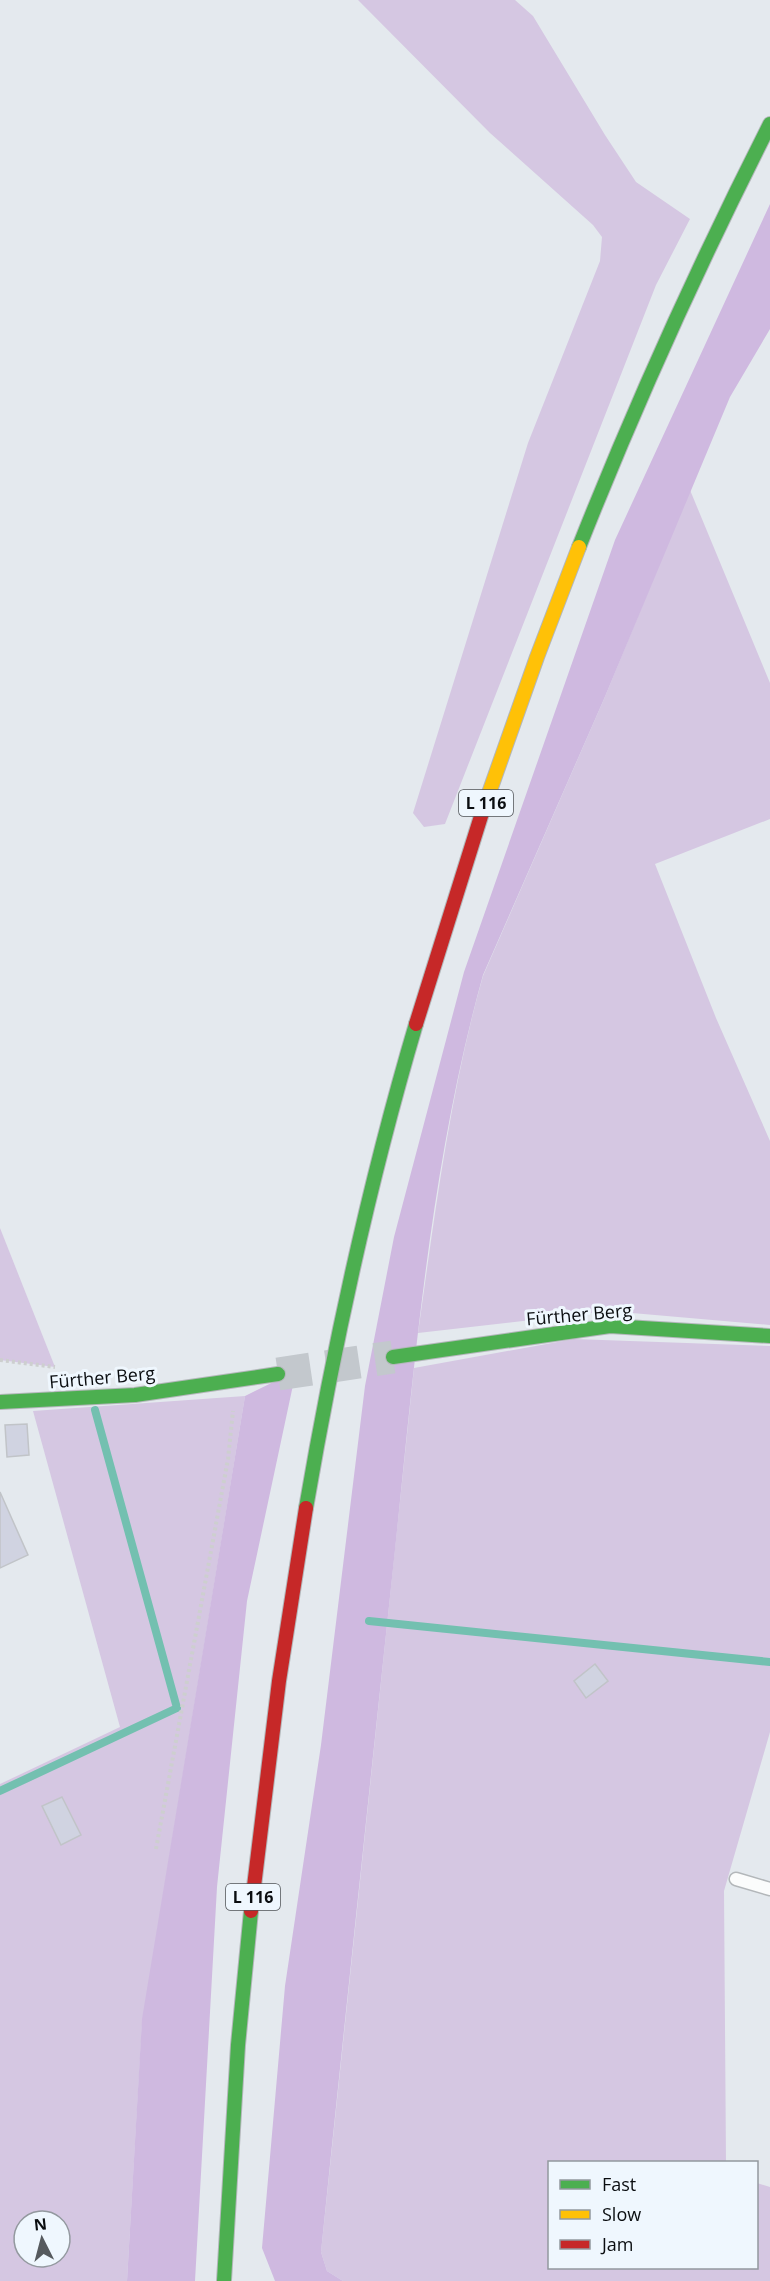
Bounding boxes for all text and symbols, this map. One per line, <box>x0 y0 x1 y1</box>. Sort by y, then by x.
road number: L 116 <box>459 790 513 816</box>
street label: Fürther Berg <box>525 1297 633 1331</box>
street label: Fürther Berg <box>48 1360 156 1394</box>
road number: L 116 <box>226 1884 280 1910</box>
legend <box>548 2161 758 2269</box>
text: Fast <box>602 2172 636 2196</box>
text: Slow <box>602 2202 641 2226</box>
north arrow <box>12 2209 72 2269</box>
text: N <box>33 2212 48 2236</box>
text: Jam <box>600 2232 634 2256</box>

